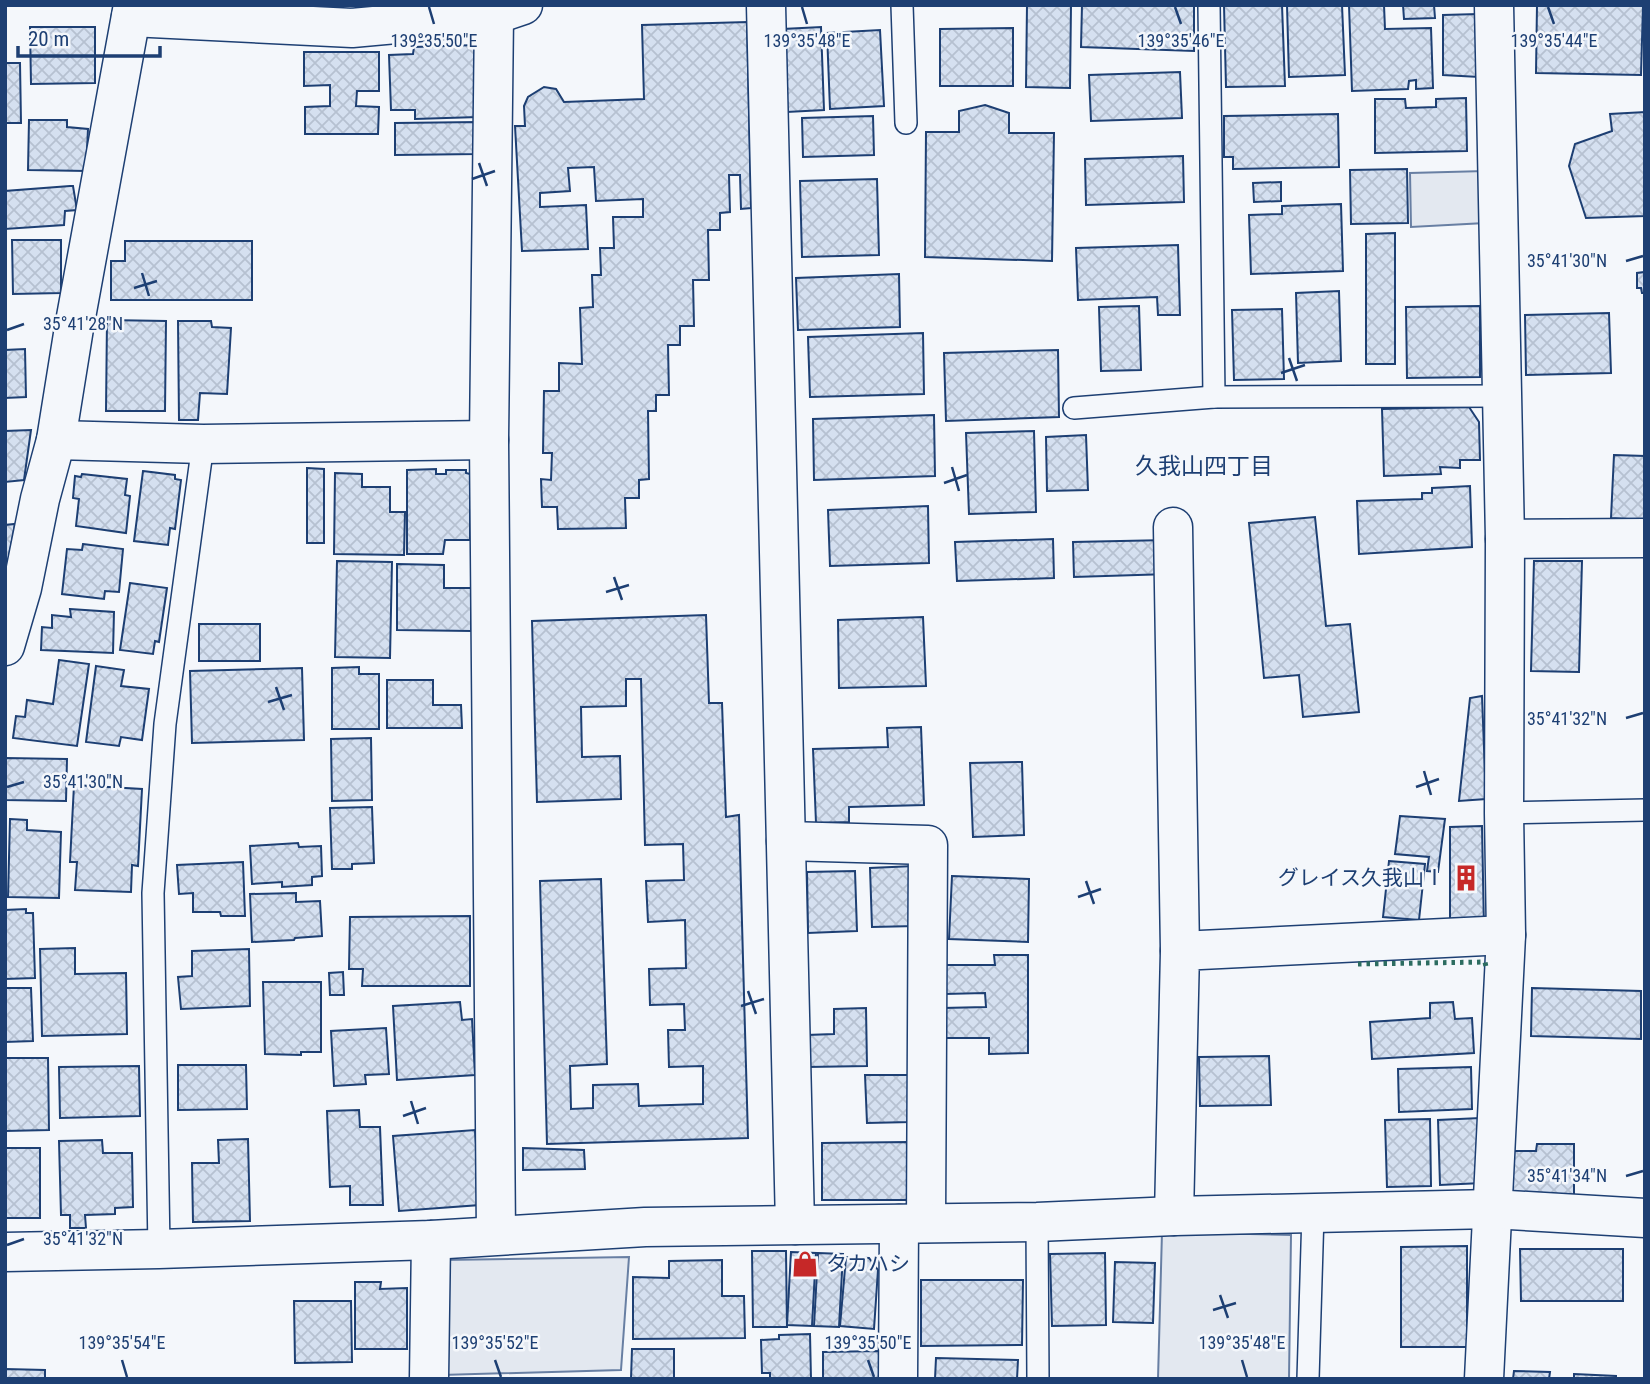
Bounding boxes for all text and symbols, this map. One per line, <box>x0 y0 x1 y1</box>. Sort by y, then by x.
scale bar <box>18 14 159 58</box>
text: 20 m <box>28 27 69 51</box>
text: 139°35'50"E <box>391 30 477 51</box>
text: 139°35'48"E <box>764 30 850 51</box>
text: 139°35'46"E <box>1138 30 1224 51</box>
text: 139°35'44"E <box>1511 30 1597 51</box>
text: 35°41'30"N <box>1527 250 1607 271</box>
text: 35°41'28"N <box>43 313 123 334</box>
district label: 久我山四丁目 <box>1135 453 1273 480</box>
text: 35°41'32"N <box>1527 708 1607 729</box>
text: 35°41'30"N <box>43 771 123 792</box>
building icon: グレイス久我山Ⅰ <box>1451 863 1481 893</box>
place label: グレイス久我山Ⅰ <box>1278 866 1445 890</box>
text: 35°41'34"N <box>1527 1165 1607 1186</box>
text: 35°41'32"N <box>43 1228 123 1249</box>
shop icon: タカハシ <box>790 1249 820 1279</box>
place label: タカハシ <box>826 1252 910 1276</box>
text: 139°35'54"E <box>79 1332 165 1353</box>
text: 139°35'52"E <box>452 1332 538 1353</box>
text: 139°35'50"E <box>825 1332 911 1353</box>
text: 139°35'48"E <box>1199 1332 1285 1353</box>

